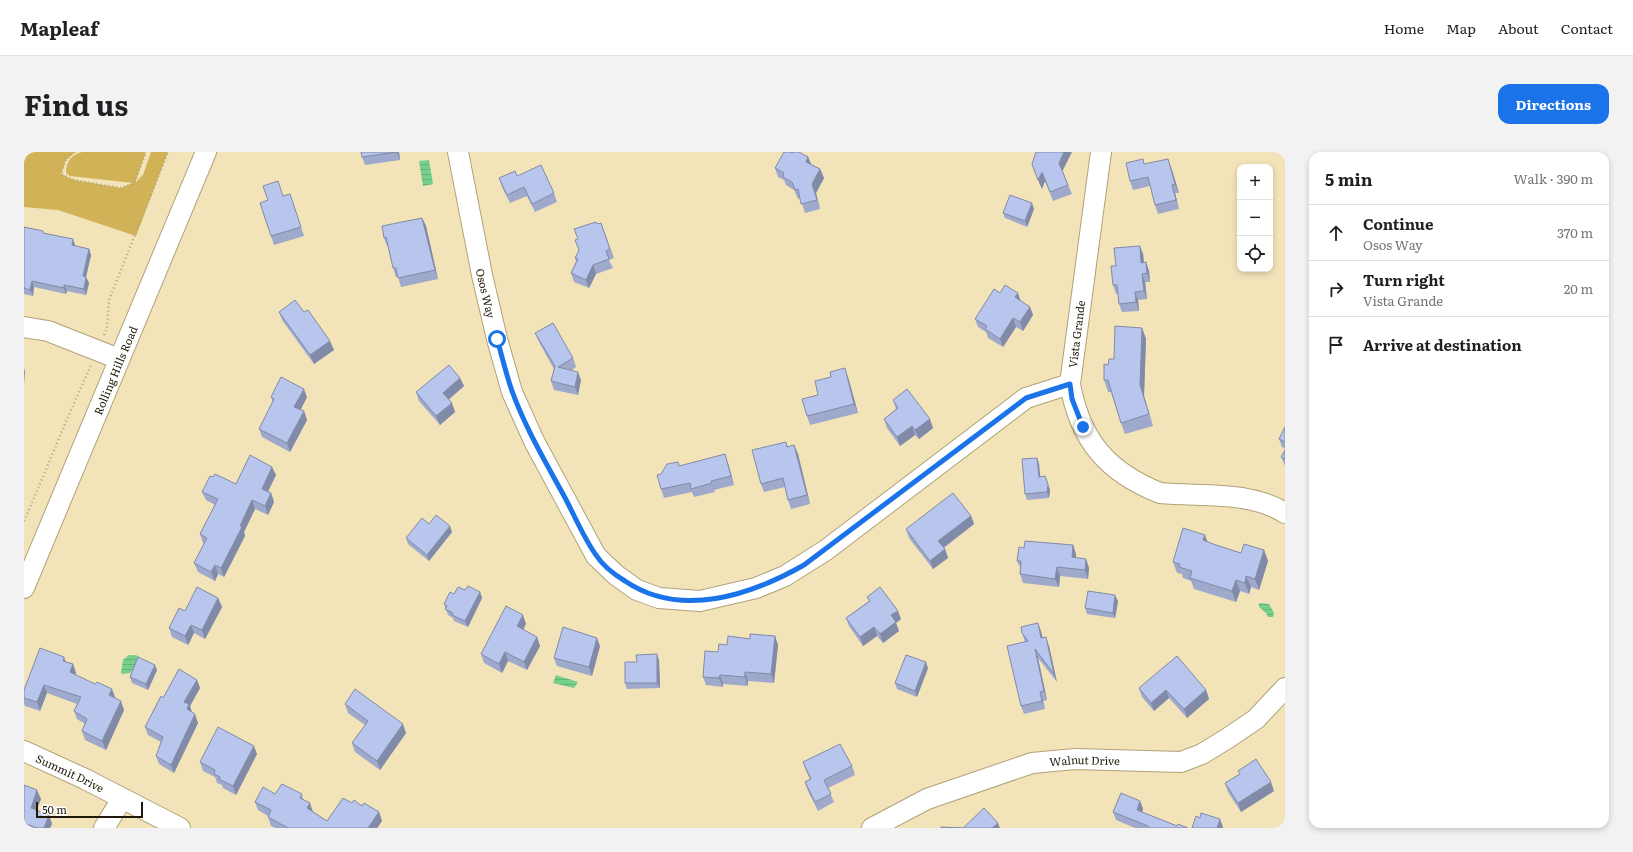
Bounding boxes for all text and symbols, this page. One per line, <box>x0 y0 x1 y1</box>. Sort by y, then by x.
text: Mapleaf <box>20 14 98 42</box>
text: Home <box>1384 18 1424 38</box>
text: Map <box>1446 18 1476 38</box>
text: About <box>1498 18 1539 38</box>
text: Contact <box>1561 18 1613 38</box>
text: Find us <box>24 83 128 125</box>
button: Directions <box>1498 84 1609 124</box>
map controls <box>1237 164 1273 272</box>
button: + <box>1237 164 1273 200</box>
text: 5 min <box>1325 166 1373 191</box>
text: Walk · 390 m <box>1514 169 1593 188</box>
button: − <box>1237 200 1273 236</box>
text: Continue <box>1363 212 1433 235</box>
icon: ahead <box>1325 222 1347 244</box>
text: 370 m <box>1557 223 1593 242</box>
text: Osos Way <box>1363 235 1422 254</box>
button: locate <box>1237 236 1273 272</box>
street label: Osos Way <box>473 267 500 320</box>
text: Turn right <box>1363 268 1445 291</box>
icon: right <box>1325 278 1347 300</box>
text: 20 m <box>1564 279 1593 298</box>
text: Vista Grande <box>1363 291 1443 310</box>
street label: Vista Grande <box>1064 299 1088 369</box>
street label: Rolling Hills Road <box>89 323 141 417</box>
route start <box>488 330 506 348</box>
text: Arrive at destination <box>1363 333 1522 356</box>
icon: arrive <box>1325 334 1347 356</box>
route end <box>1074 418 1092 436</box>
street label: Summit Drive <box>34 750 107 796</box>
street label: Walnut Drive <box>1049 751 1120 769</box>
scale bar <box>36 800 143 819</box>
text: 50 m <box>42 801 67 817</box>

